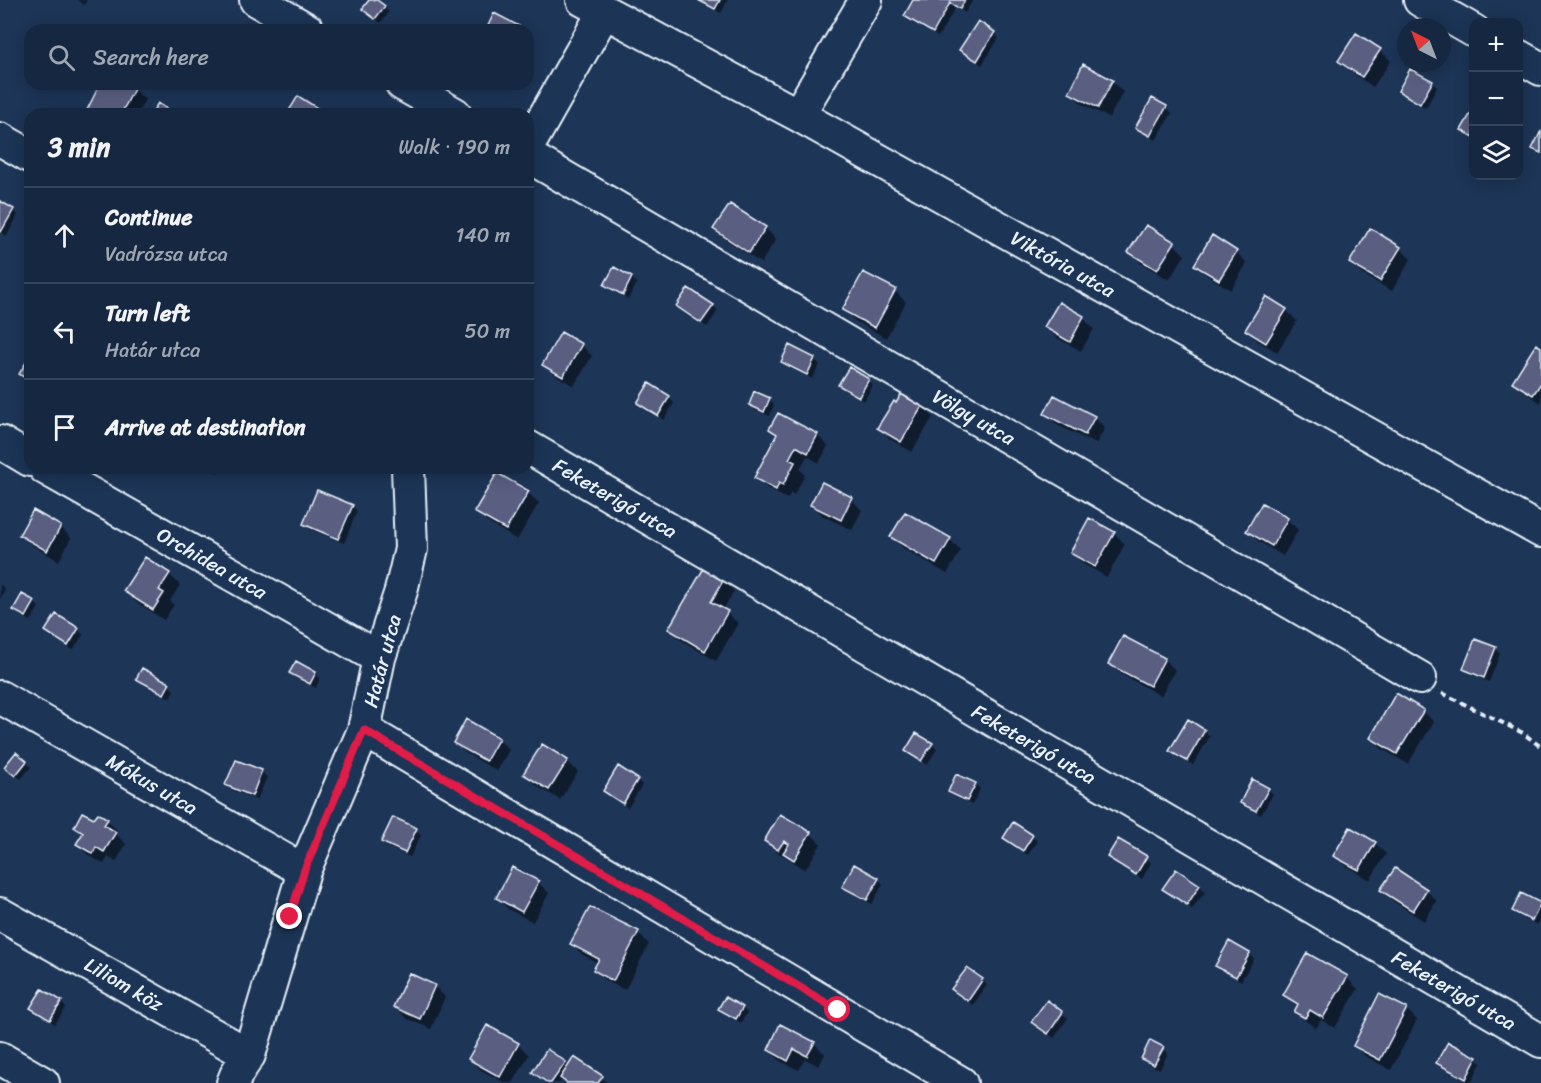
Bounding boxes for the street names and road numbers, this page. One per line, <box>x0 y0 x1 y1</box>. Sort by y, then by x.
street label: Viktória utca <box>1004 221 1123 308</box>
street label: Völgy utca <box>926 380 1023 456</box>
street label: Feketerigó utca <box>546 448 684 548</box>
street label: Orchidea utca <box>150 518 274 610</box>
street label: Határ utca <box>353 611 412 712</box>
street label: Feketerigó utca <box>965 694 1103 794</box>
street label: Mókus utca <box>99 744 204 825</box>
street label: Feketerigó utca <box>1385 940 1523 1040</box>
street label: Liliom köz <box>77 948 170 1022</box>

